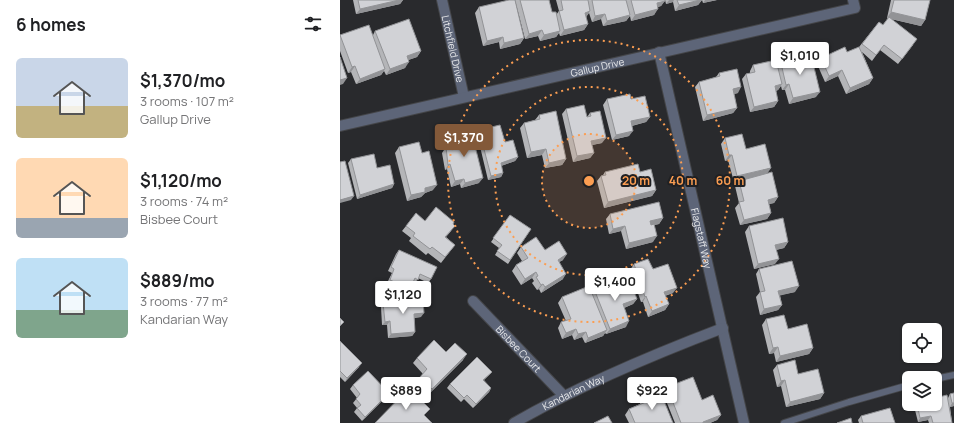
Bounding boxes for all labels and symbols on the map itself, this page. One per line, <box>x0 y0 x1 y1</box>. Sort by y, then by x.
street label: Litchfield Drive <box>439 14 467 84</box>
pin: $1,010 <box>767 42 833 76</box>
street label: Gallup Drive <box>569 54 626 80</box>
pin: $1,370 <box>431 124 497 158</box>
text: 20 m <box>622 172 650 189</box>
text: 40 m <box>669 172 697 189</box>
text: 60 m <box>716 172 744 189</box>
centre of rings <box>582 174 596 188</box>
street label: Flagstaff Way <box>688 206 716 271</box>
pin: $1,400 <box>582 268 648 302</box>
pin: $1,120 <box>370 281 436 315</box>
street label: Bisbee Court <box>493 322 544 375</box>
street label: Kandarian Way <box>540 370 607 413</box>
pin: $889 <box>382 377 430 411</box>
pin: $922 <box>628 377 676 411</box>

